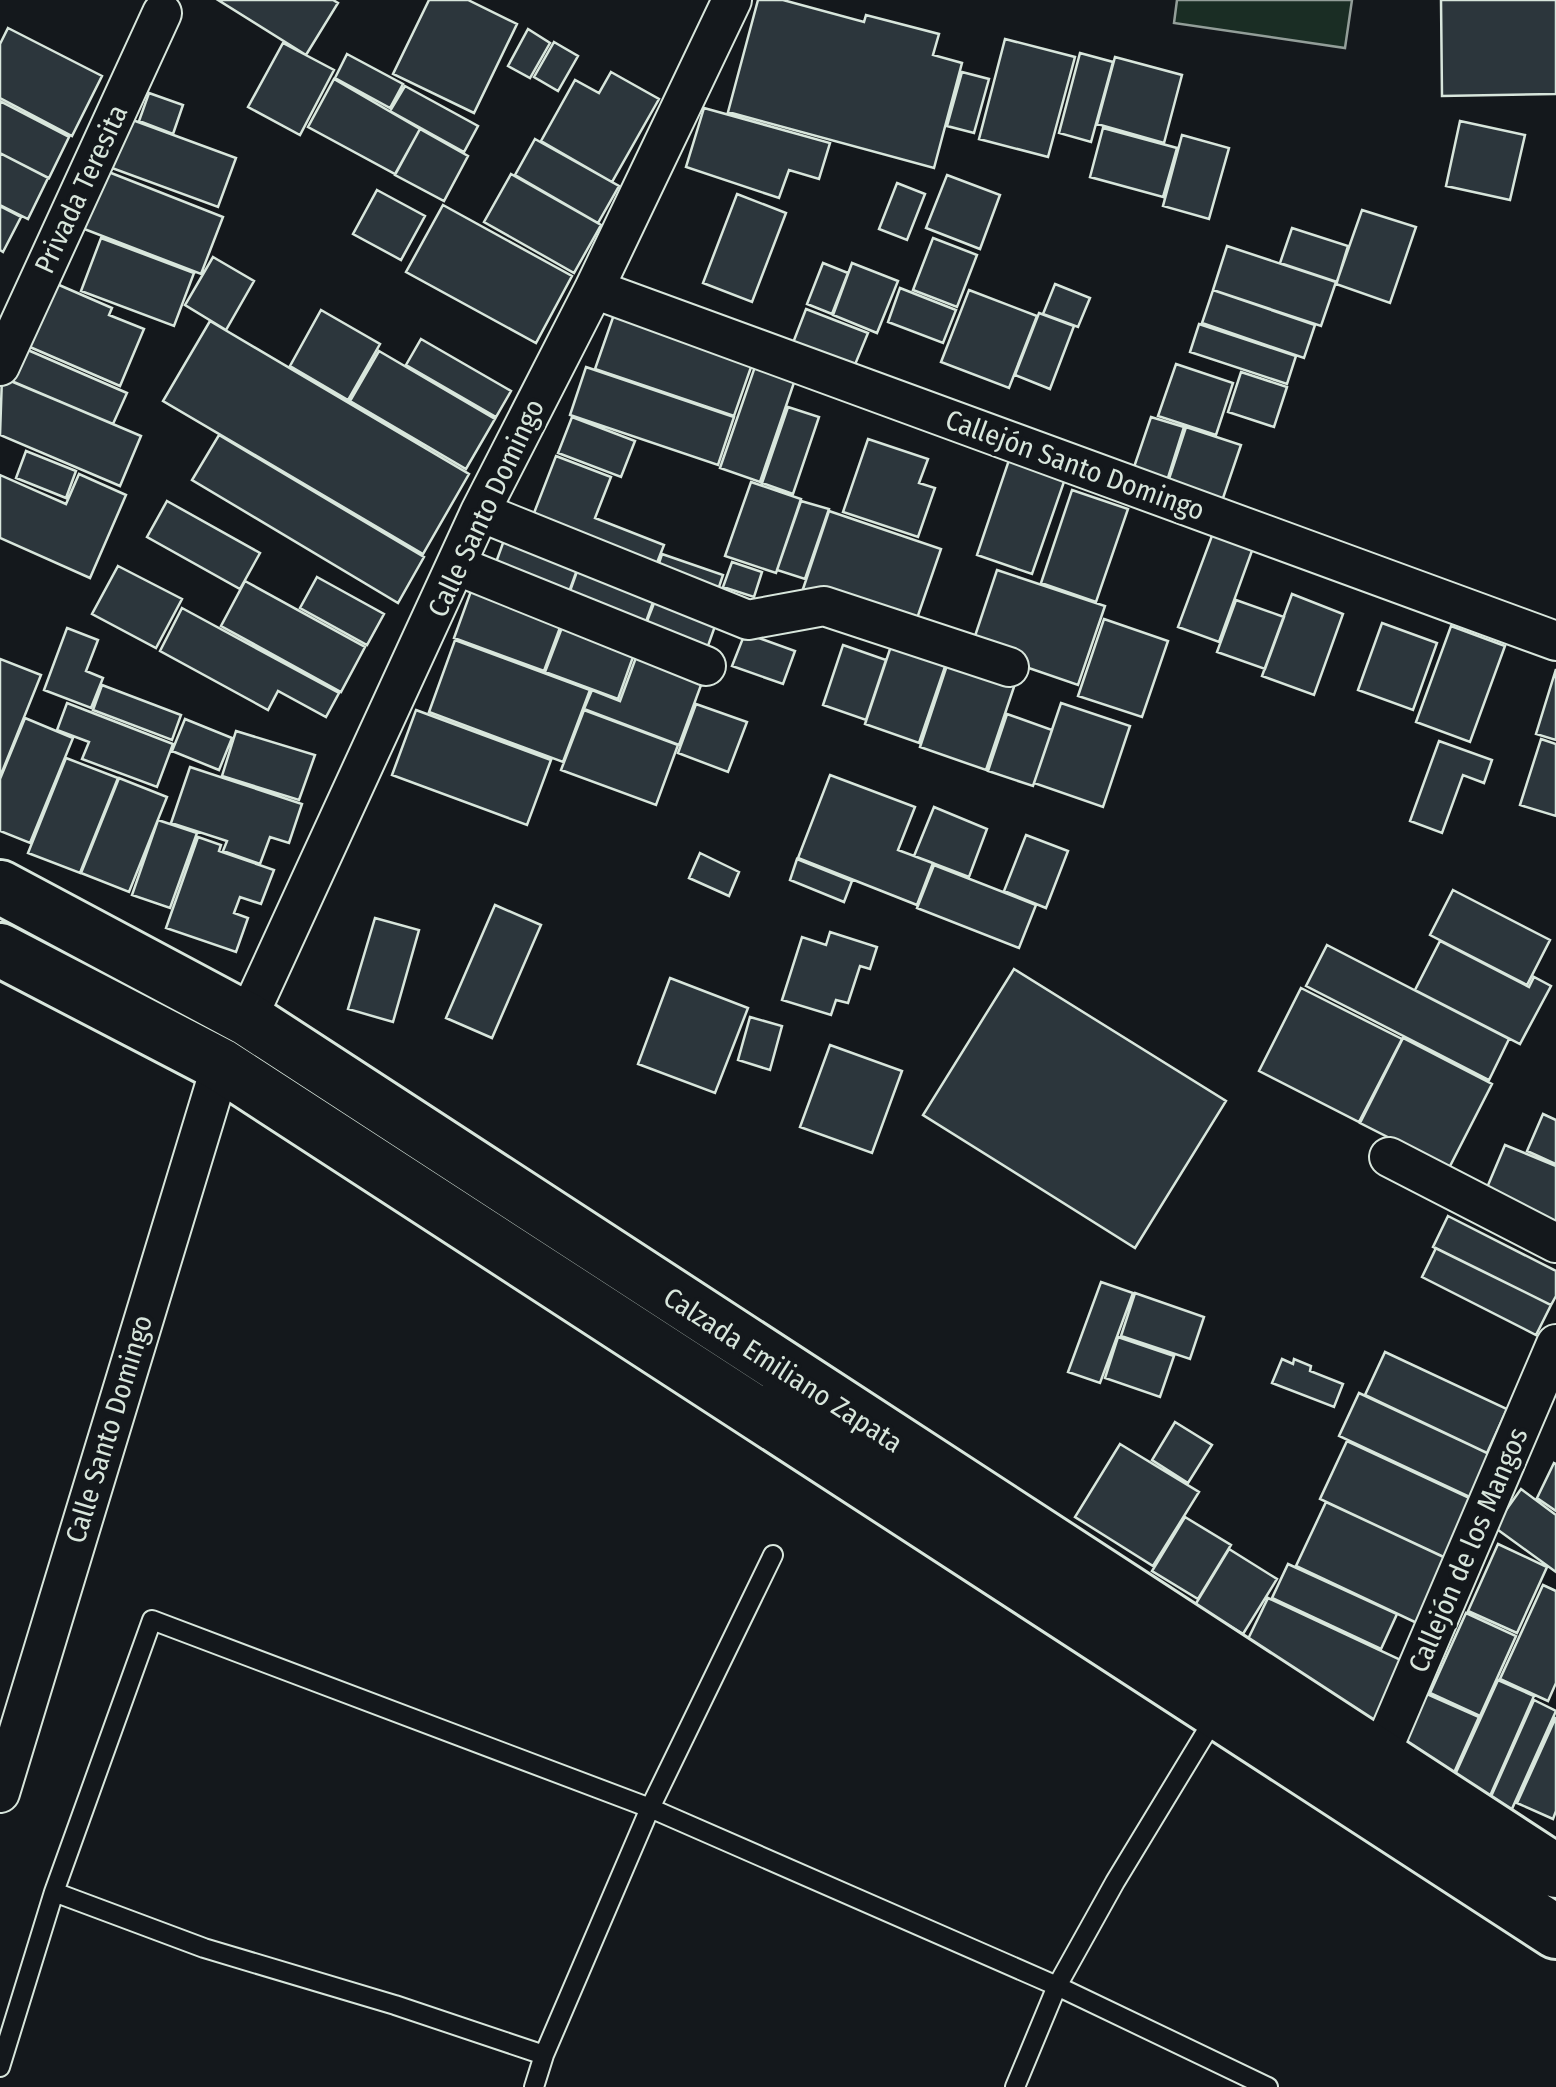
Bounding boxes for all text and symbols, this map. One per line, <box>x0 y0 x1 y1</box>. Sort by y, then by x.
street label: Privada Teresita <box>28 100 134 278</box>
street label: Calle Santo Domingo <box>421 394 551 622</box>
street label: Callejón Santo Domingo <box>941 403 1209 527</box>
street label: Calzada Emiliano Zapata <box>657 1280 909 1460</box>
street label: Calle Santo Domingo <box>59 1311 159 1547</box>
street label: Callejón de los Mangos <box>1401 1423 1535 1677</box>

